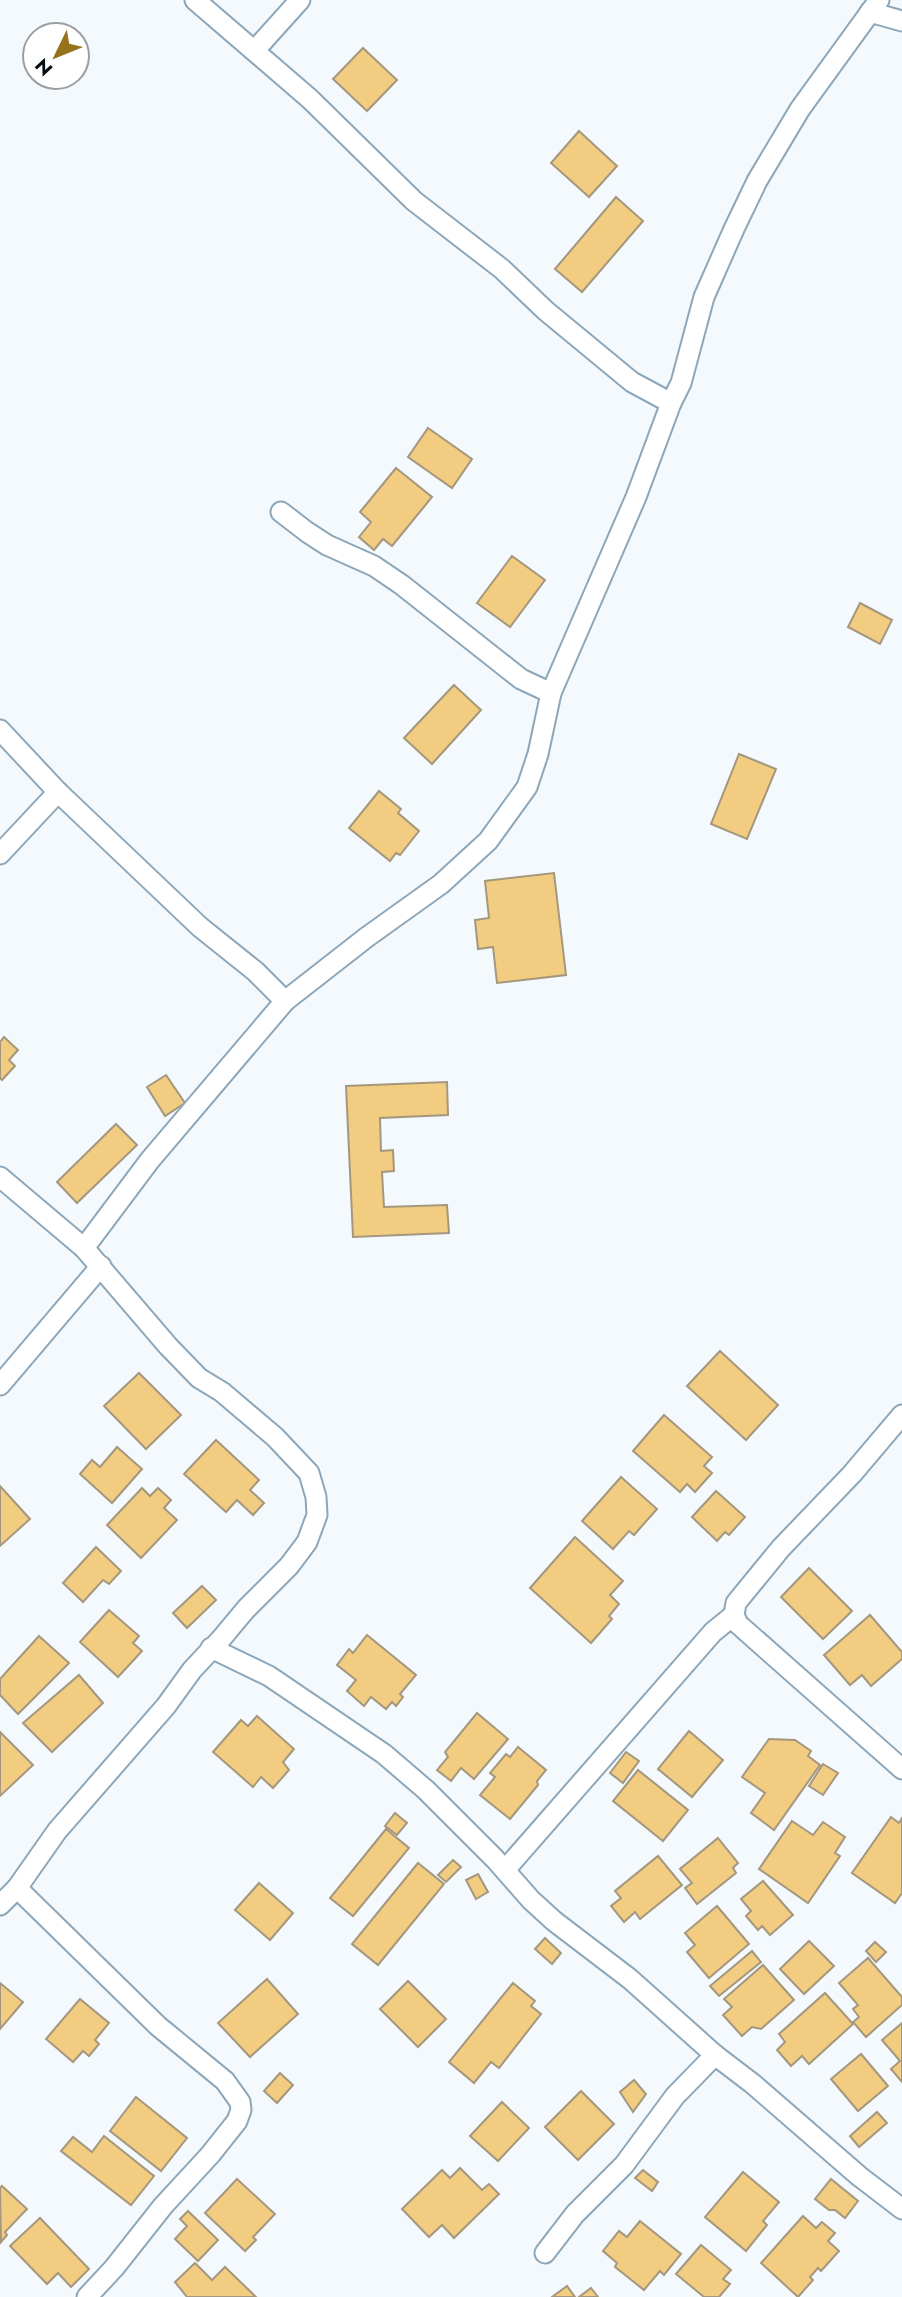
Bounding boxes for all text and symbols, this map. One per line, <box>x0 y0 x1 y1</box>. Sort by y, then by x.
north arrow <box>21 21 91 91</box>
text: N <box>29 53 59 82</box>

